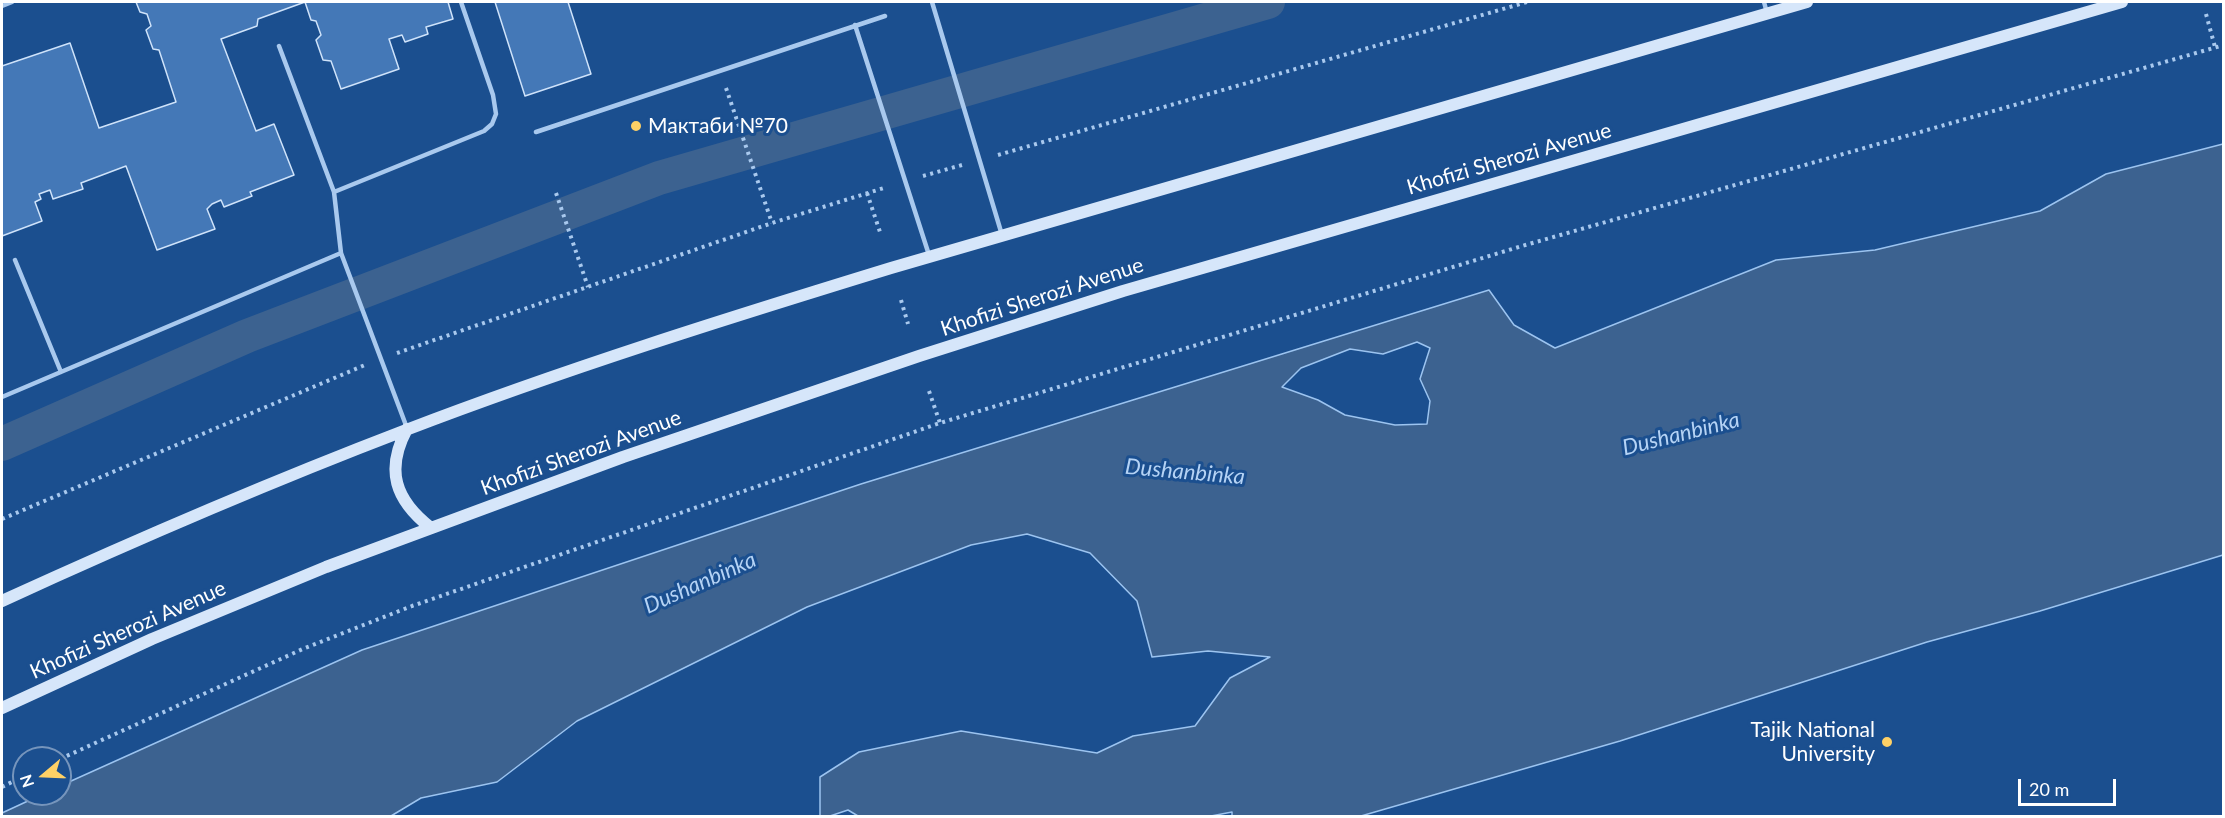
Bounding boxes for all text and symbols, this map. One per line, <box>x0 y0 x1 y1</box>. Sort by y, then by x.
place label: Мактаби №70 <box>648 113 788 139</box>
street label: Khofizi Sherozi Avenue <box>1404 118 1614 200</box>
marker: Мактаби №70 <box>629 119 643 133</box>
street label: Khofizi Sherozi Avenue <box>937 252 1147 342</box>
street label: Khofizi Sherozi Avenue <box>477 405 685 501</box>
water label: Dushanbinka <box>1620 407 1742 461</box>
water label: Dushanbinka <box>1124 454 1246 490</box>
water label: Dushanbinka <box>640 547 760 619</box>
street label: Khofizi Sherozi Avenue <box>26 575 230 685</box>
place label: Tajik National University <box>1750 717 1875 767</box>
marker: Tajik National University <box>1880 735 1894 749</box>
north arrow <box>12 746 72 806</box>
scale bar <box>2021 767 2118 805</box>
text: N <box>15 772 37 790</box>
text: 20 m <box>2029 778 2069 800</box>

